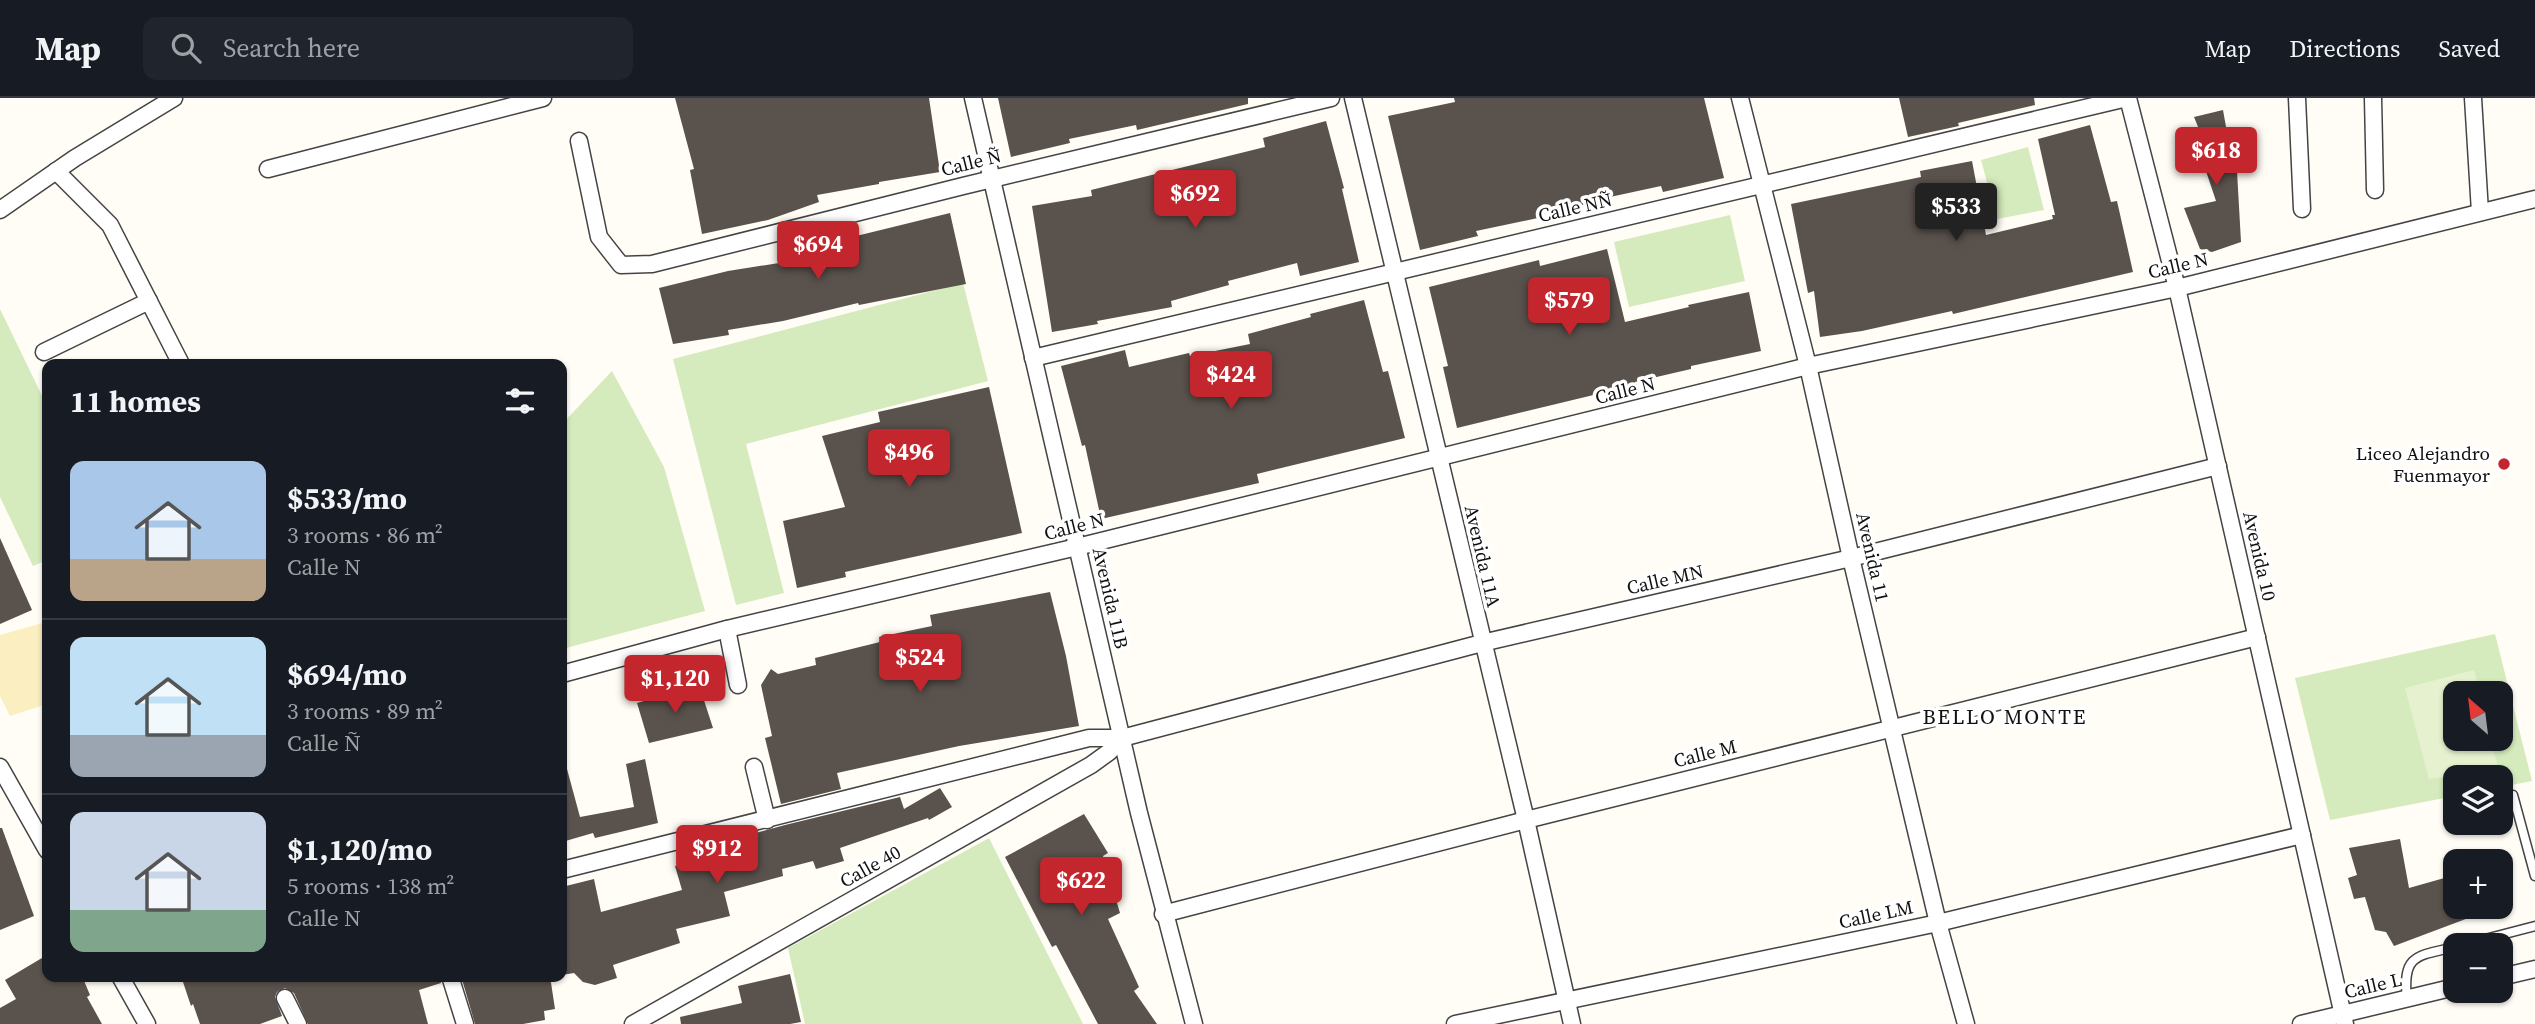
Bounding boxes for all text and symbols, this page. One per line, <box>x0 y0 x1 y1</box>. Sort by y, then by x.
search box <box>143 17 633 80</box>
text: Map <box>35 26 101 71</box>
icon: search <box>167 29 205 67</box>
text: Search here <box>223 30 360 66</box>
text: Map <box>2204 32 2251 65</box>
text: Directions <box>2289 32 2400 65</box>
text: Saved <box>2438 32 2500 65</box>
pin: $618 <box>2175 127 2257 187</box>
text: $618 <box>2191 134 2241 166</box>
street label: Calle Ñ <box>938 142 1004 182</box>
pin: $692 <box>1154 170 1236 230</box>
text: $692 <box>1170 177 1220 209</box>
pin: $533 <box>1915 184 1997 243</box>
street label: Calle NÑ <box>1536 186 1615 228</box>
text: $533 <box>1931 190 1981 222</box>
pin: $694 <box>777 222 859 281</box>
text: $694 <box>793 228 843 260</box>
street label: Calle N <box>2145 245 2211 285</box>
pin: $579 <box>1528 278 1610 337</box>
text: $579 <box>1544 284 1594 316</box>
pin: $424 <box>1190 352 1272 411</box>
text: $424 <box>1206 358 1256 390</box>
street label: Calle N <box>1592 370 1658 410</box>
text: 11 homes <box>70 381 201 422</box>
icon: filters <box>501 382 539 420</box>
pin: $496 <box>868 430 950 489</box>
text: $496 <box>884 436 934 468</box>
place label: Liceo Alejandro Fuenmayor <box>2356 440 2490 488</box>
marker: Liceo Alejandro Fuenmayor <box>2496 456 2512 472</box>
text: $533/mo <box>287 478 407 519</box>
icon: home <box>126 489 210 573</box>
street label: Avenida 11A <box>1459 502 1507 610</box>
street label: Calle N <box>1041 506 1107 546</box>
street label: Avenida 10 <box>2237 509 2283 603</box>
street label: Avenida 11 <box>1850 510 1896 604</box>
text: 3 rooms · 86 m² <box>287 519 443 551</box>
street label: Avenida 11B <box>1087 545 1135 651</box>
text: Calle N <box>287 551 361 583</box>
street label: Calle MN <box>1624 558 1706 600</box>
pin: $524 <box>879 634 961 694</box>
text: $524 <box>895 641 945 673</box>
text: $694/mo <box>287 654 407 695</box>
pin: $1,120 <box>618 656 732 715</box>
text: $1,120 <box>640 662 710 694</box>
icon: home <box>126 665 210 749</box>
north arrow <box>2443 681 2513 751</box>
map controls <box>2443 681 2513 1003</box>
text: 3 rooms · 89 m² <box>287 695 443 727</box>
district label: BELLO MONTE <box>1923 702 2087 731</box>
text: Calle Ñ <box>287 727 361 759</box>
street label: Calle M <box>1671 733 1739 773</box>
button: layers <box>2443 765 2513 835</box>
pin: $912 <box>676 826 758 885</box>
text: $1,120/mo <box>287 829 432 870</box>
text: $912 <box>692 832 742 864</box>
street label: Calle 40 <box>835 839 905 893</box>
icon: home <box>126 840 210 924</box>
button: + <box>2443 849 2513 919</box>
pin: $622 <box>1040 858 1122 917</box>
text: $622 <box>1056 864 1106 896</box>
text: 5 rooms · 138 m² <box>287 870 454 902</box>
street label: Calle LM <box>1836 893 1916 935</box>
text: Calle N <box>287 902 361 934</box>
button: − <box>2443 933 2513 1003</box>
street label: Calle L <box>2342 966 2404 1004</box>

